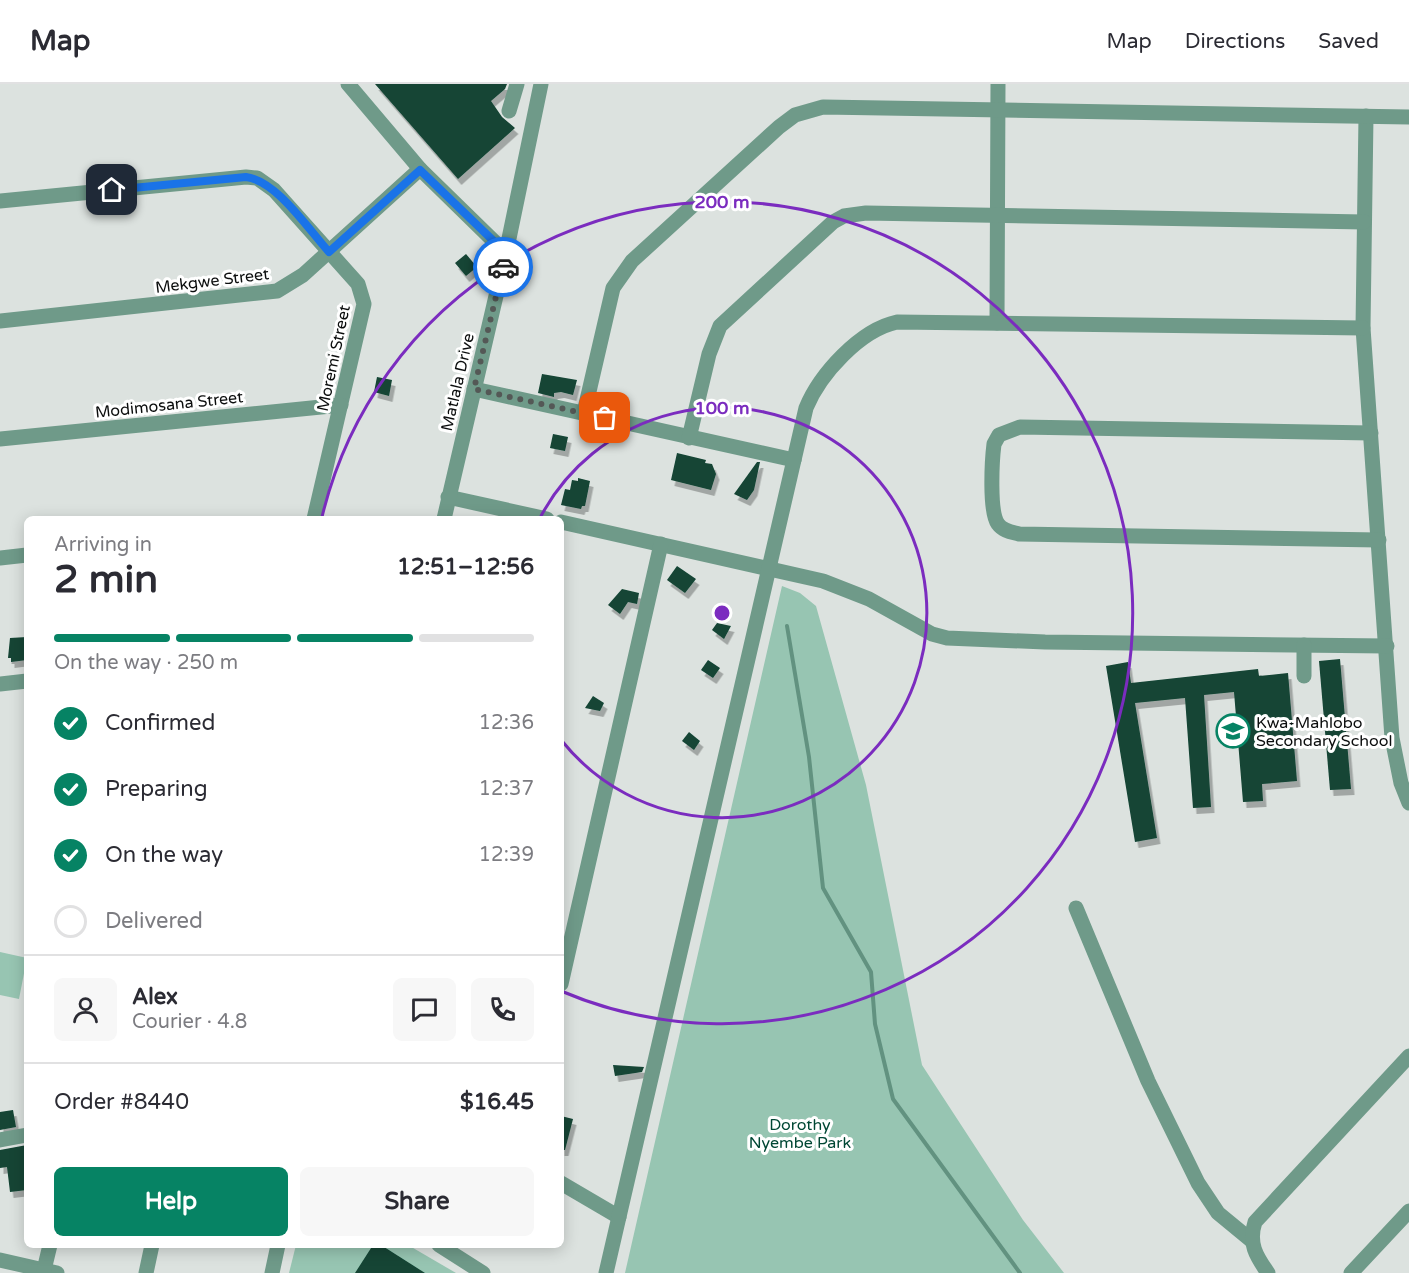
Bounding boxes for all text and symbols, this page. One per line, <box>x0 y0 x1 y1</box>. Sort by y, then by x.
text: Map <box>30 24 90 58</box>
text: Map <box>1106 29 1152 54</box>
text: Directions <box>1185 29 1285 54</box>
text: Saved <box>1318 29 1379 54</box>
pin <box>86 164 137 215</box>
icon: home <box>95 173 128 206</box>
text: 200 m <box>694 191 750 213</box>
courier <box>473 237 533 297</box>
icon: car <box>487 251 520 284</box>
street label: Mekgwe Street <box>154 264 270 298</box>
street label: Moremi Street <box>313 303 355 413</box>
street label: Matlala Drive <box>437 331 479 433</box>
street label: Modimosana Street <box>94 387 244 423</box>
pin <box>579 392 630 443</box>
text: 100 m <box>694 397 750 419</box>
icon: bag <box>588 401 621 434</box>
text: Arriving in <box>54 533 152 557</box>
text: 12:51–12:56 <box>397 554 534 580</box>
text: 2 min <box>54 556 158 603</box>
centre of rings <box>712 603 732 623</box>
text: On the way · 250 m <box>54 651 238 675</box>
icon: check <box>54 707 87 740</box>
text: Confirmed <box>105 710 215 736</box>
text: 12:36 <box>479 711 534 735</box>
school or university icon: Kwa-Mahlobo Secondary School <box>1215 713 1251 749</box>
place label: Kwa-Mahlobo Secondary School <box>1256 713 1392 751</box>
icon: check <box>54 773 87 806</box>
text: Preparing <box>105 776 208 802</box>
text: 12:37 <box>479 777 534 801</box>
icon: check <box>54 839 87 872</box>
text: On the way <box>105 842 223 868</box>
text: 12:39 <box>479 843 534 867</box>
text: Delivered <box>105 908 203 934</box>
button: person <box>54 978 117 1041</box>
button: chat <box>393 978 456 1041</box>
button: phone <box>471 978 534 1041</box>
text: Alex <box>132 984 178 1010</box>
text: Courier · 4.8 <box>132 1010 247 1034</box>
text: Order #8440 <box>54 1089 189 1115</box>
text: $16.45 <box>460 1089 534 1115</box>
park label: Dorothy Nyembe Park <box>749 1115 851 1153</box>
button: Help <box>54 1167 288 1236</box>
button: Share <box>300 1167 534 1236</box>

